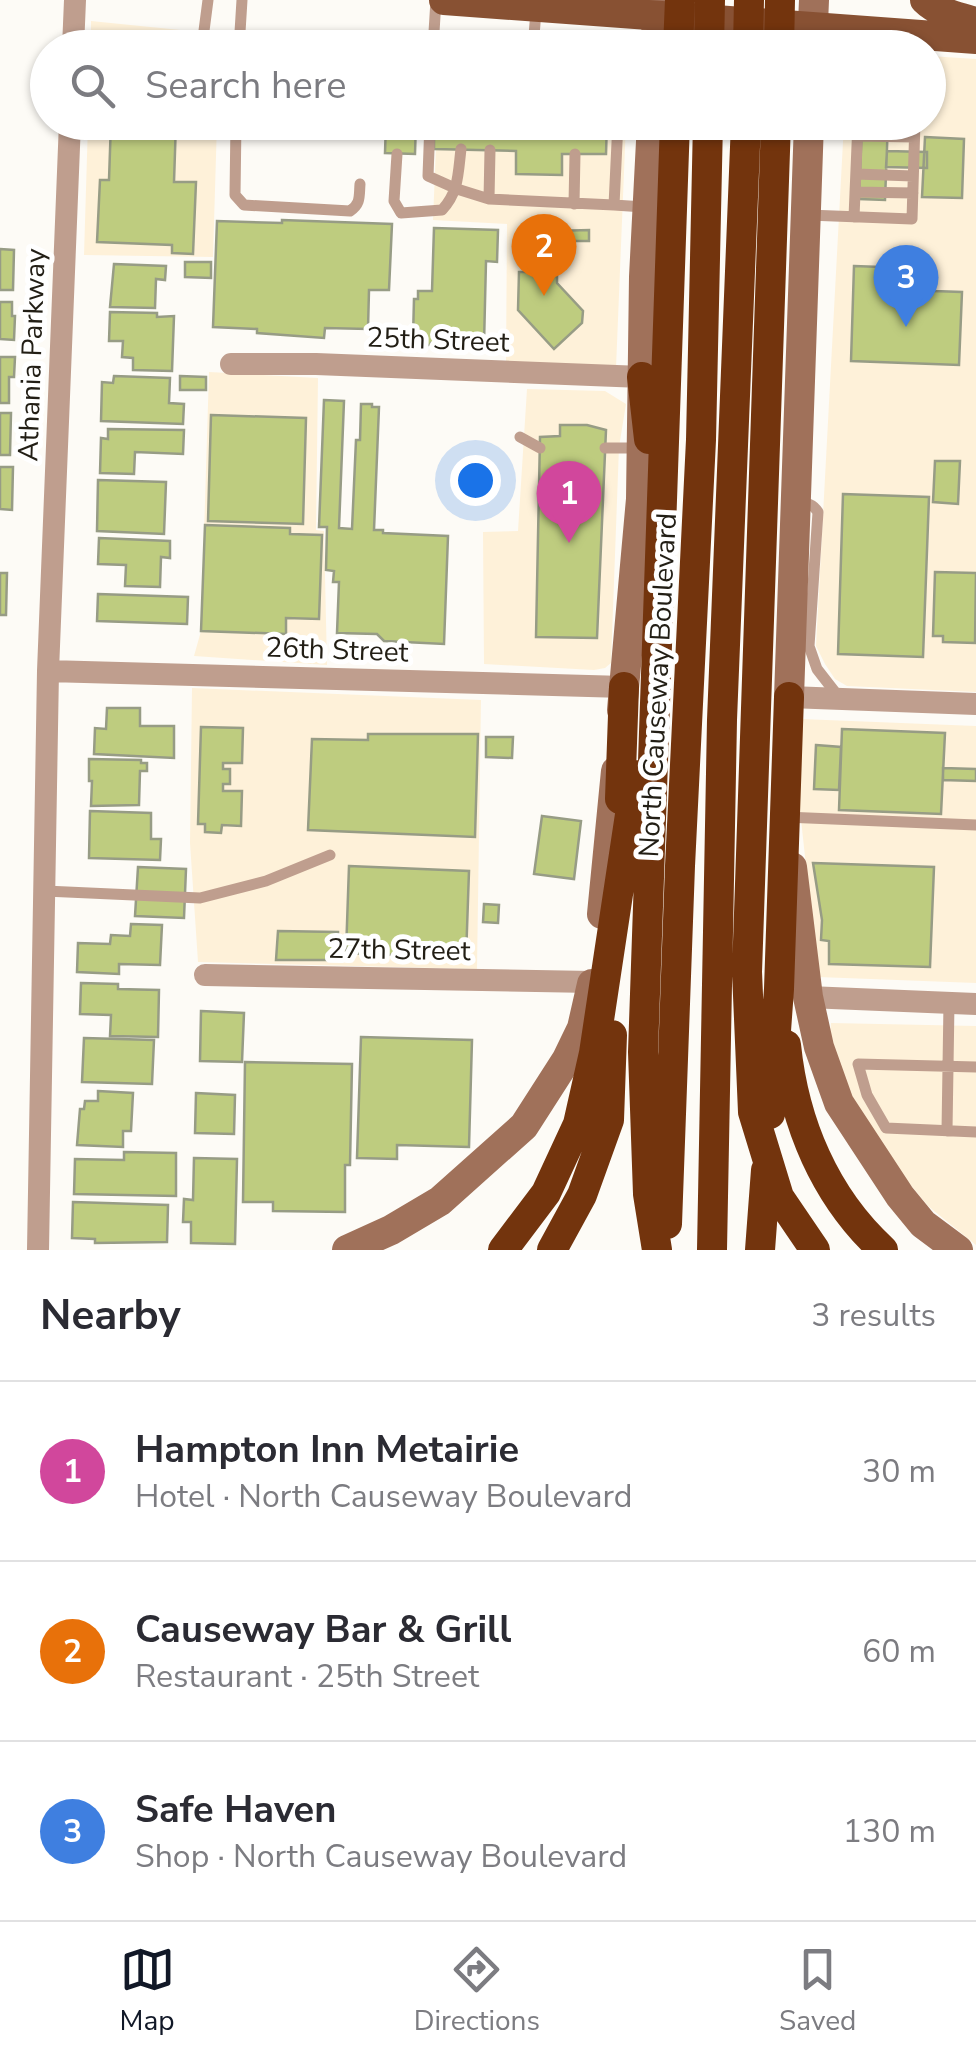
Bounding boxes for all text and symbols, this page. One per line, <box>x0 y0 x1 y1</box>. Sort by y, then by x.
search box <box>30 30 946 140</box>
icon: search <box>65 58 120 113</box>
text: Search here <box>145 60 346 111</box>
pin: 2 <box>512 214 576 296</box>
pin: 3 <box>874 245 938 327</box>
street label: Athania Parkway <box>9 247 55 462</box>
street label: 25th Street <box>366 319 510 361</box>
your location <box>450 455 501 506</box>
pin: 1 <box>536 460 602 543</box>
street label: North Causeway Boulevard <box>630 512 686 858</box>
street label: 26th Street <box>265 629 409 671</box>
street label: 27th Street <box>327 930 471 970</box>
text: Nearby <box>40 1287 181 1344</box>
text: 3 results <box>811 1294 936 1337</box>
text: Hampton Inn Metairie <box>135 1424 519 1475</box>
text: 1 <box>63 1450 82 1493</box>
text: 30 m <box>862 1450 936 1493</box>
text: Hotel · North Causeway Boulevard <box>135 1475 632 1518</box>
text: Causeway Bar & Grill <box>135 1604 511 1655</box>
text: 2 <box>63 1630 82 1673</box>
text: 60 m <box>862 1630 936 1673</box>
text: Restaurant · 25th Street <box>135 1655 479 1698</box>
text: Safe Haven <box>135 1784 336 1835</box>
text: 3 <box>63 1810 82 1853</box>
text: 130 m <box>843 1810 936 1853</box>
text: Shop · North Causeway Boulevard <box>135 1835 627 1878</box>
tab: Map <box>120 1942 175 2040</box>
tab: Directions <box>414 1942 540 2040</box>
tab: Saved <box>779 1942 856 2040</box>

